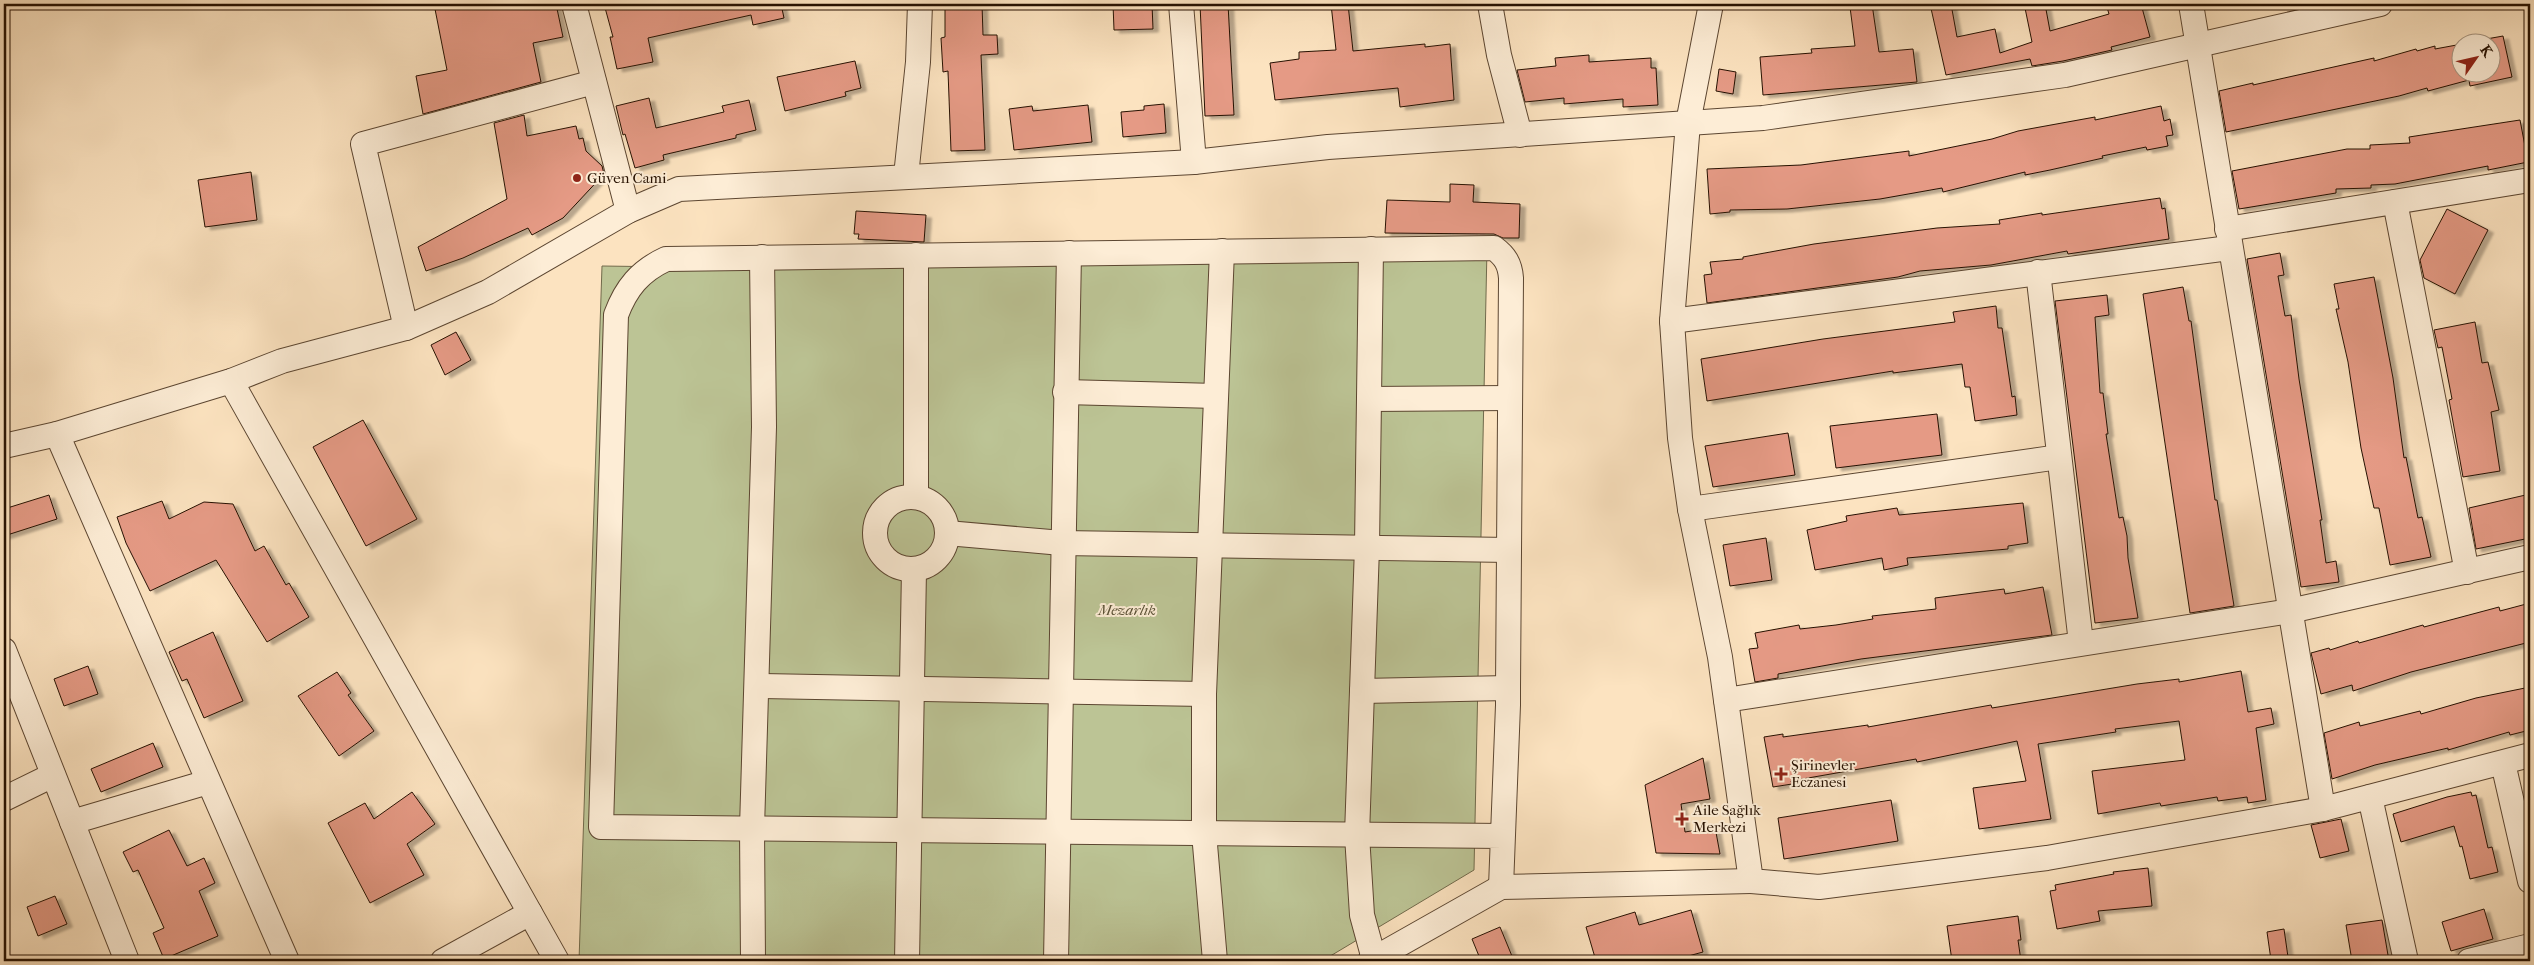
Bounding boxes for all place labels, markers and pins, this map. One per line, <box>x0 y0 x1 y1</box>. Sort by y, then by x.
place label: Güven Cami <box>587 169 667 187</box>
marker: Güven Cami <box>571 172 583 184</box>
place label: Şirinevler Eczanesi <box>1791 756 1856 791</box>
marker: Şirinevler Eczanesi <box>1775 768 1787 780</box>
place label: Aile Sağlık Merkezi <box>1692 801 1761 836</box>
marker: Aile Sağlık Merkezi <box>1675 812 1689 826</box>

